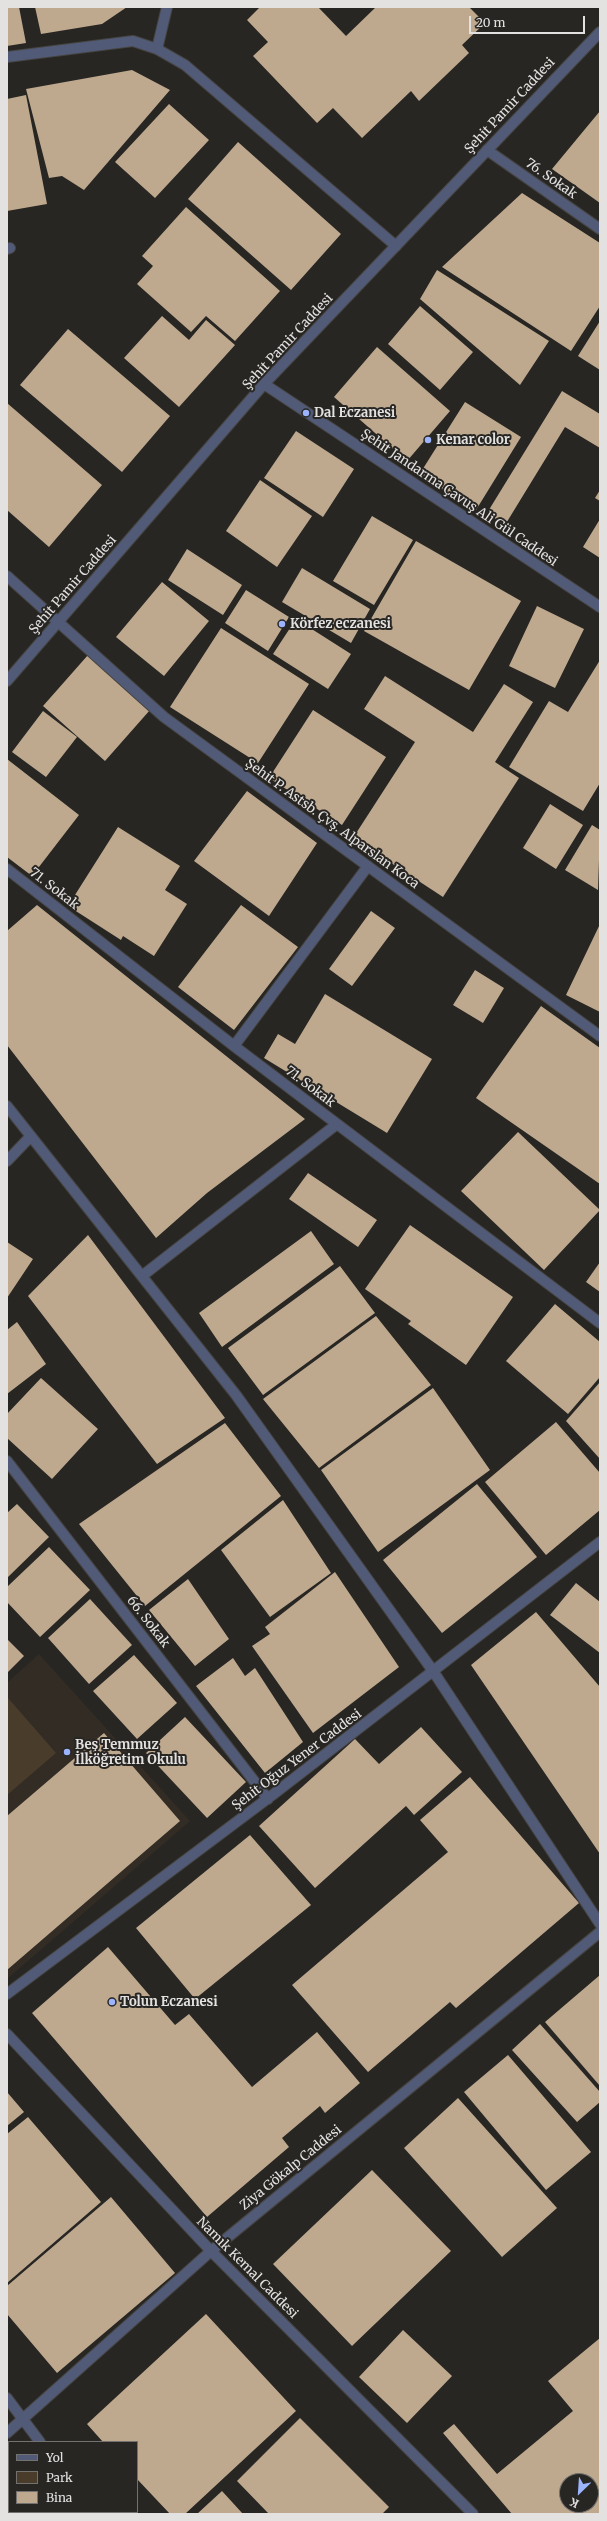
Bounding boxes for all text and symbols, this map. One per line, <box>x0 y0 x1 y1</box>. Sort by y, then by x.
scale bar <box>471 8 587 34</box>
text: 20 m <box>476 15 505 30</box>
street label: Şehit Pamir Caddesi <box>462 55 558 157</box>
street label: 76. Sokak <box>522 156 580 202</box>
street label: Şehit Pamir Caddesi <box>240 291 336 393</box>
place label: Dal Eczanesi <box>314 405 395 421</box>
marker: Dal Eczanesi <box>301 408 311 418</box>
street label: Şehit Jandarma Çavuş Ali Gül Caddesi <box>358 426 560 570</box>
place label: Kenar color <box>436 432 510 448</box>
marker: Kenar color <box>423 435 433 445</box>
street label: Şehit Pamir Caddesi <box>26 533 120 637</box>
place label: Körfez eczanesi <box>290 616 391 632</box>
marker: Körfez eczanesi <box>277 619 287 629</box>
street label: Şehit P. Astsb. Çvş. Alparslan Koca <box>242 756 422 892</box>
street label: 71. Sokak <box>26 865 82 913</box>
street label: 71. Sokak <box>282 1063 338 1111</box>
street label: 66. Sokak <box>123 1593 173 1651</box>
street label: Şehit Oğuz Yener Caddesi <box>229 1706 365 1814</box>
place label: Beş Temmuz İlköğretim Okulu <box>75 1737 186 1768</box>
marker: Beş Temmuz İlköğretim Okulu <box>62 1747 72 1757</box>
place label: Tolun Eczanesi <box>120 1994 218 2010</box>
marker: Tolun Eczanesi <box>107 1997 117 2007</box>
street label: Ziya Gökalp Caddesi <box>237 2122 345 2214</box>
street label: Namık Kemal Caddesi <box>193 2214 301 2322</box>
legend <box>8 2441 138 2513</box>
text: Yol <box>46 2450 63 2465</box>
text: Park <box>46 2470 73 2485</box>
north arrow <box>559 2473 599 2513</box>
text: Bina <box>46 2490 72 2505</box>
text: K <box>568 2495 581 2511</box>

